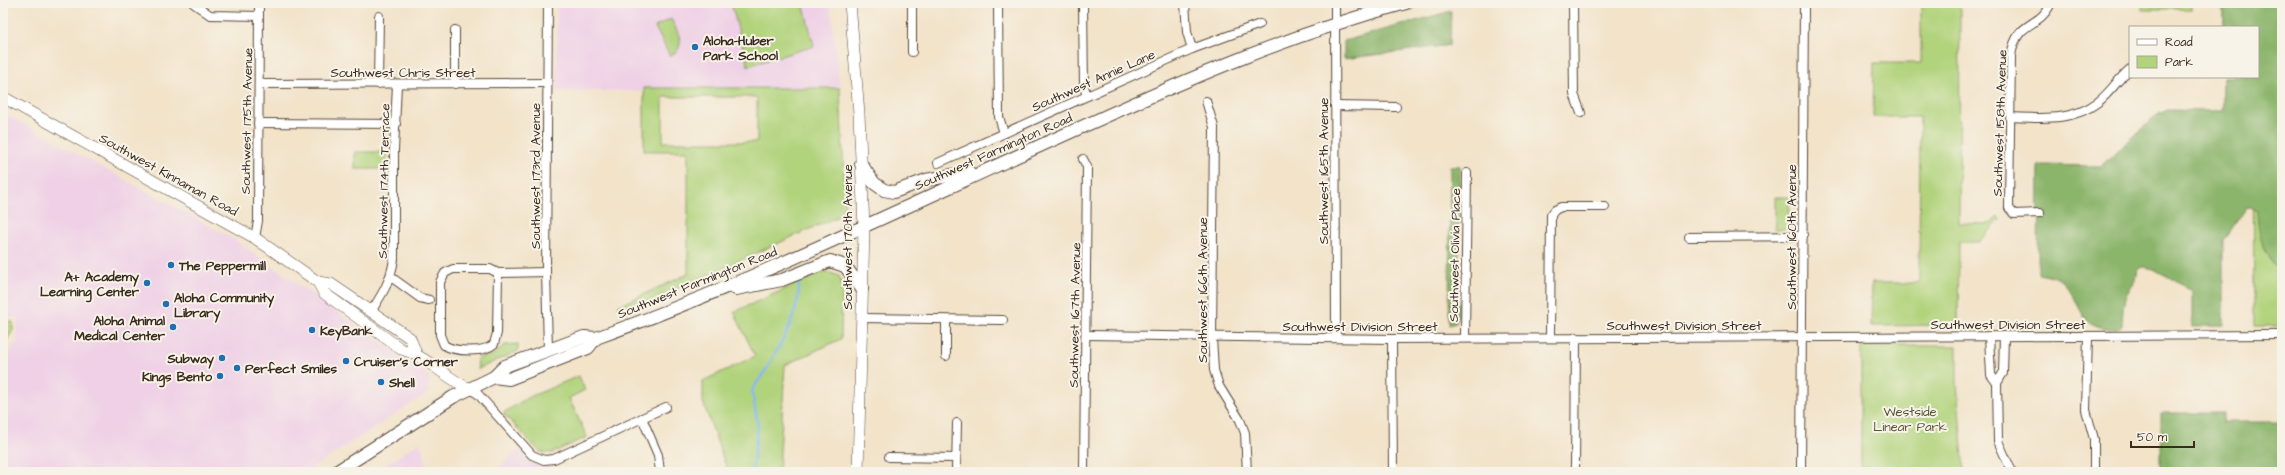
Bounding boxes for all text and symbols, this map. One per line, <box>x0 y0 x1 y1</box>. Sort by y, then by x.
legend <box>2129 26 2259 78</box>
place label: Aloha-Huber Park School <box>703 32 778 65</box>
text: Road <box>2165 34 2193 51</box>
marker: Aloha-Huber Park School <box>690 42 700 52</box>
street label: Southwest Annie Lane <box>1029 46 1158 116</box>
street label: Southwest 175th Avenue <box>237 48 257 194</box>
street label: Southwest 158th Avenue <box>1988 49 2012 197</box>
text: Park <box>2165 54 2193 71</box>
street label: Southwest Chris Street <box>330 64 476 82</box>
street label: Southwest 165th Avenue <box>1315 98 1333 244</box>
street label: Southwest 174th Terrace <box>374 103 394 259</box>
street label: Southwest 173rd Avenue <box>527 103 545 249</box>
street label: Southwest Farmington Road <box>912 109 1076 196</box>
street label: Southwest Kinnaman Road <box>96 129 241 221</box>
street label: Southwest 170th Avenue <box>839 164 857 310</box>
street label: Southwest 160th Avenue <box>1783 164 1801 310</box>
street label: Southwest Olivia Place <box>1445 188 1465 322</box>
street label: Southwest 166th Avenue <box>1194 217 1212 363</box>
street label: Southwest Farmington Road <box>615 242 781 324</box>
street label: Southwest 167th Avenue <box>1065 242 1085 388</box>
place label: The Peppermill <box>178 257 266 276</box>
marker: The Peppermill <box>166 260 176 270</box>
place label: A+ Academy Learning Center <box>40 268 140 303</box>
marker: A+ Academy Learning Center <box>142 278 152 288</box>
place label: Aloha Community Library <box>174 289 275 323</box>
marker: Aloha Community Library <box>161 299 171 309</box>
place label: Aloha Animal Medical Center <box>74 312 166 345</box>
street label: Southwest Division Street <box>1930 316 2086 334</box>
street label: Southwest Division Street <box>1606 317 1762 335</box>
street label: Southwest Division Street <box>1282 318 1438 336</box>
marker: Aloha Animal Medical Center <box>168 322 178 332</box>
place label: KeyBank <box>320 322 373 341</box>
marker: KeyBank <box>307 325 317 335</box>
place label: Subway <box>166 350 215 369</box>
marker: Subway <box>217 353 227 363</box>
place label: Cruiser's Corner <box>354 353 459 371</box>
marker: Cruiser's Corner <box>341 356 351 366</box>
place label: Perfect Smiles <box>245 360 337 378</box>
marker: Perfect Smiles <box>232 363 242 373</box>
place label: Kings Bento <box>142 368 213 388</box>
marker: Kings Bento <box>215 371 225 381</box>
place label: Shell <box>388 374 415 392</box>
marker: Shell <box>376 377 386 387</box>
park label: Westside Linear Park <box>1873 403 1947 436</box>
scale bar <box>2131 423 2194 449</box>
text: 50 m <box>2137 429 2168 446</box>

